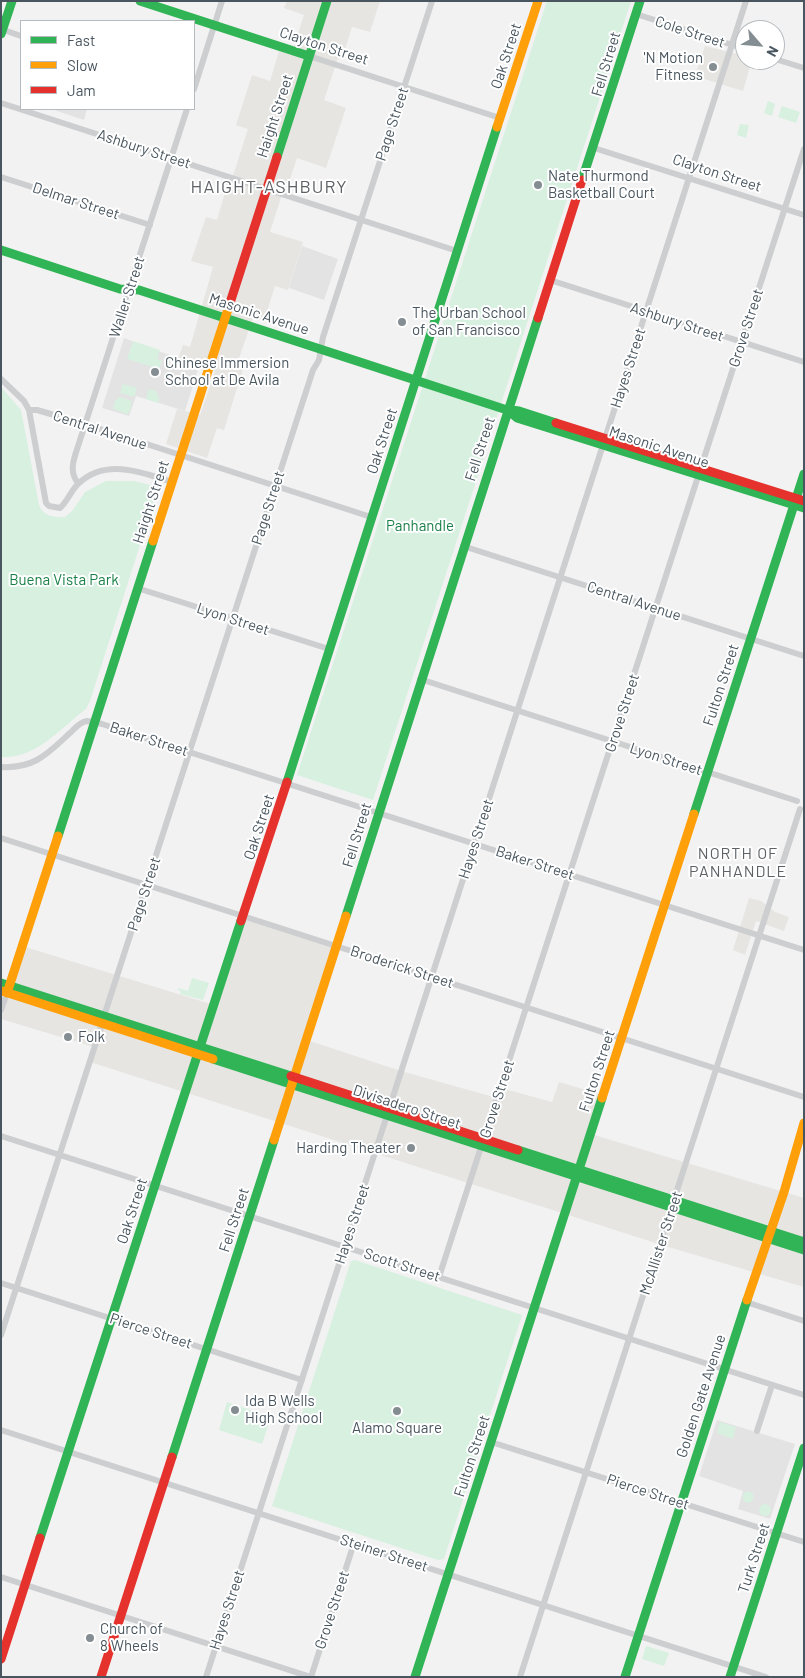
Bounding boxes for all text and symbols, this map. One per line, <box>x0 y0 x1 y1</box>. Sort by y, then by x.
street label: Cole Street <box>653 12 727 52</box>
legend <box>20 20 195 110</box>
north arrow <box>735 20 785 70</box>
street label: Oak Street <box>487 21 525 91</box>
street label: Clayton Street <box>277 23 371 69</box>
street label: Fell Street <box>588 29 624 99</box>
text: Fast <box>67 31 95 49</box>
text: N <box>763 44 783 60</box>
place label: 'N Motion Fitness <box>644 49 703 84</box>
text: Slow <box>67 56 98 74</box>
marker: 'N Motion Fitness <box>707 61 719 73</box>
street label: Haight Street <box>253 72 297 160</box>
text: Jam <box>67 81 96 99</box>
street label: Page Street <box>372 85 412 163</box>
street label: Ashbury Street <box>95 125 193 173</box>
street label: Clayton Street <box>670 150 764 196</box>
place label: Nate Thurmond Basketball Court <box>548 167 655 202</box>
district label: HAIGHT-ASHBURY <box>189 176 349 198</box>
street label: Delmar Street <box>30 179 122 223</box>
marker: Nate Thurmond Basketball Court <box>532 179 544 191</box>
street label: Waller Street <box>105 254 149 340</box>
street label: Grove Street <box>725 287 767 369</box>
street label: Masonic Avenue <box>207 289 311 339</box>
street label: Ashbury Street <box>628 298 726 346</box>
place label: The Urban School of San Francisco <box>412 304 526 339</box>
marker: The Urban School of San Francisco <box>396 316 408 328</box>
street label: Hayes Street <box>607 326 649 410</box>
place label: Chinese Immersion School at De Avila <box>165 354 289 389</box>
marker: Chinese Immersion School at De Avila <box>149 366 161 378</box>
street label: Central Avenue <box>51 406 149 454</box>
street label: Oak Street <box>363 406 401 476</box>
street label: Fell Street <box>461 414 499 484</box>
street label: Masonic Avenue <box>607 422 711 472</box>
street label: Haight Street <box>129 458 173 546</box>
street label: Page Street <box>248 469 288 547</box>
park label: Panhandle <box>386 517 454 535</box>
park label: Buena Vista Park <box>9 571 119 589</box>
street label: Central Avenue <box>585 577 683 625</box>
street label: Lyon Street <box>194 599 272 639</box>
street label: Fulton Street <box>699 642 743 728</box>
street label: Grove Street <box>601 672 643 754</box>
street label: Baker Street <box>107 718 191 760</box>
street label: Lyon Street <box>627 739 705 779</box>
street label: Oak Street <box>240 792 278 862</box>
street label: Hayes Street <box>455 797 497 881</box>
street label: Fell Street <box>339 800 375 870</box>
street label: Baker Street <box>493 842 577 884</box>
district label: NORTH OF PANHANDLE <box>688 844 788 882</box>
street label: Page Street <box>124 855 164 933</box>
street label: Broderick Street <box>348 942 456 992</box>
place label: Folk <box>78 1028 105 1046</box>
street label: Fulton Street <box>575 1028 619 1114</box>
marker: Folk <box>62 1031 74 1043</box>
street label: Grove Street <box>476 1058 518 1140</box>
street label: Divisadero Street <box>351 1081 463 1133</box>
place label: Harding Theater <box>296 1139 401 1157</box>
marker: Harding Theater <box>405 1142 417 1154</box>
street label: Oak Street <box>113 1176 151 1246</box>
street label: Hayes Street <box>331 1182 373 1266</box>
street label: Fell Street <box>215 1185 253 1255</box>
street label: McAllister Street <box>636 1189 686 1297</box>
street label: Scott Street <box>361 1244 443 1286</box>
street label: Pierce Street <box>107 1309 195 1353</box>
street label: Golden Gate Avenue <box>673 1332 729 1460</box>
place label: Ida B Wells High School <box>245 1392 322 1427</box>
marker: Ida B Wells High School <box>229 1404 241 1416</box>
marker: Alamo Square <box>391 1405 403 1417</box>
street label: Fulton Street <box>450 1413 494 1499</box>
place label: Alamo Square <box>352 1419 442 1437</box>
street label: Pierce Street <box>604 1470 692 1514</box>
street label: Turk Street <box>734 1521 774 1595</box>
street label: Steiner Street <box>338 1530 430 1576</box>
street label: Hayes Street <box>206 1568 248 1652</box>
street label: Grove Street <box>311 1569 353 1651</box>
place label: Church of 8 Wheels <box>100 1620 163 1655</box>
marker: Church of 8 Wheels <box>84 1632 96 1644</box>

